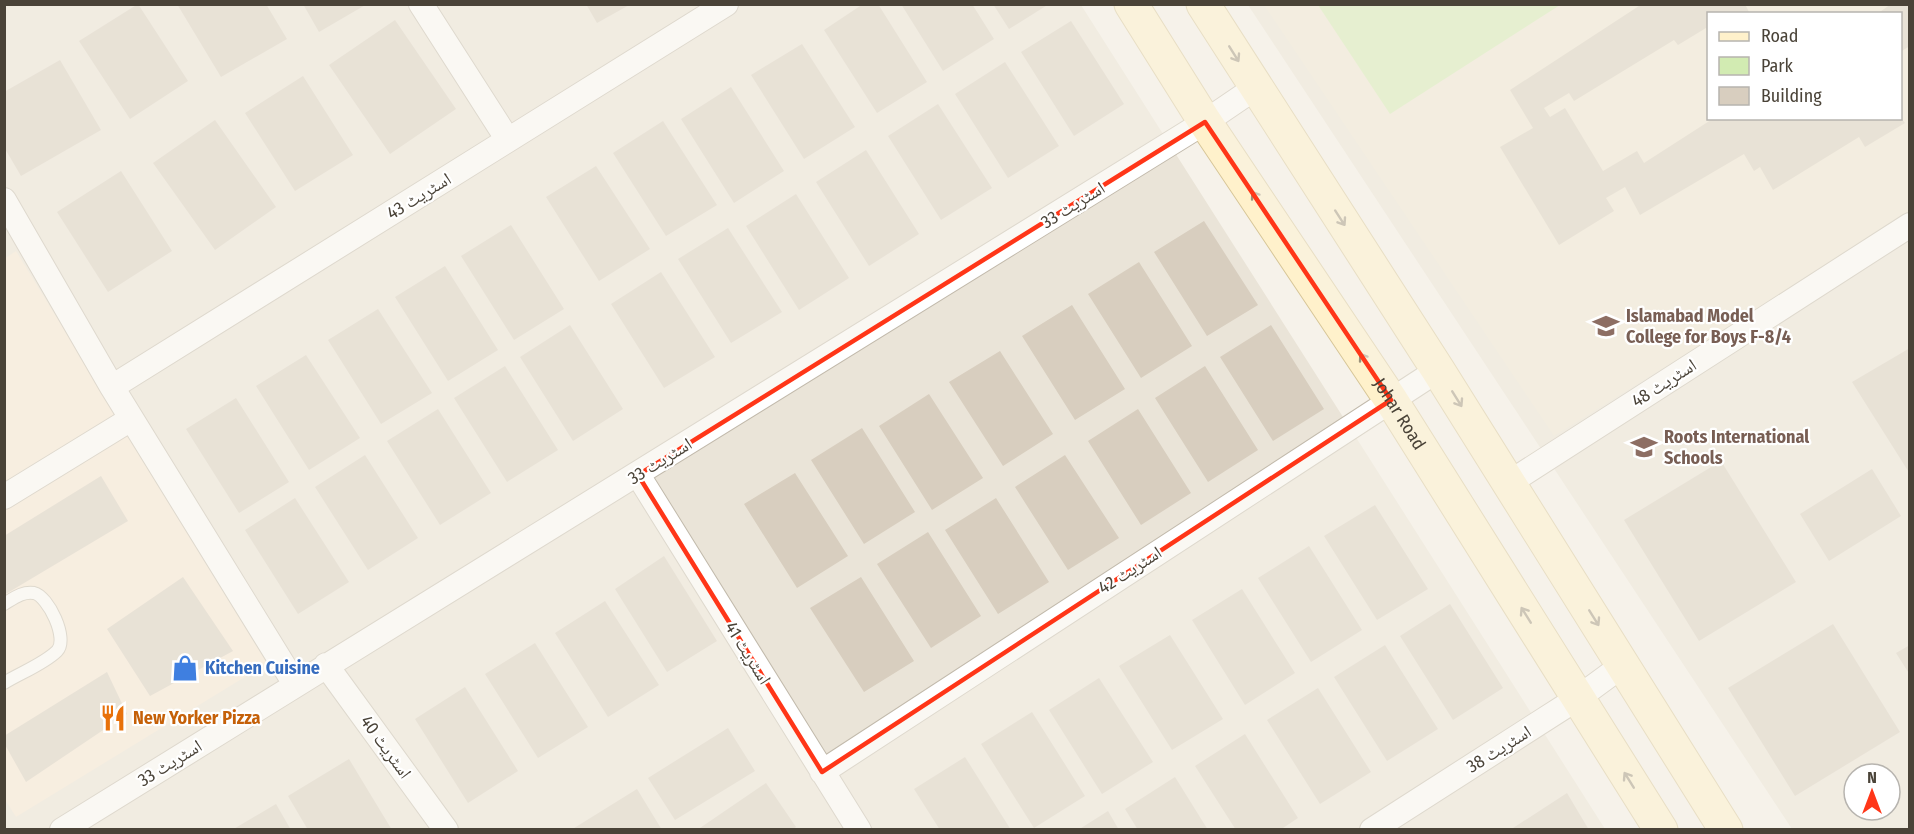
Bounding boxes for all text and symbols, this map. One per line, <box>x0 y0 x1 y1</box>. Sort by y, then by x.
legend <box>1707 12 1902 120</box>
text: Road <box>1761 25 1798 47</box>
one-way arrow <box>1228 45 1240 62</box>
text: Park <box>1761 55 1794 77</box>
text: Building <box>1761 85 1822 107</box>
street label: اسٹریٹ 43 <box>383 168 455 224</box>
street label: اسٹریٹ 33 <box>1037 177 1109 233</box>
one-way arrow <box>1251 192 1263 208</box>
one-way arrow <box>1334 209 1346 226</box>
place label: Islamabad Model College for Boys F-8/4 <box>1626 305 1791 348</box>
school or university icon: Islamabad Model College for Boys F-8/4 <box>1591 311 1621 341</box>
one-way arrow <box>1359 354 1371 370</box>
street label: اسٹریٹ 48 <box>1628 354 1700 412</box>
street label: Johar Road <box>1368 374 1430 454</box>
one-way arrow <box>1451 390 1463 407</box>
place label: Roots International Schools <box>1664 426 1809 469</box>
school or university icon: Roots International Schools <box>1629 432 1659 462</box>
street label: اسٹریٹ 33 <box>624 433 696 489</box>
street label: اسٹریٹ 42 <box>1094 541 1166 599</box>
one-way arrow <box>1519 607 1531 624</box>
one-way arrow <box>1588 609 1600 626</box>
street label: اسٹریٹ 41 <box>720 618 776 688</box>
shop icon: Kitchen Cuisine <box>170 653 200 683</box>
place label: Kitchen Cuisine <box>205 657 320 679</box>
restaurant icon: New Yorker Pizza <box>98 703 128 733</box>
place label: New Yorker Pizza <box>133 707 260 729</box>
street label: اسٹریٹ 40 <box>356 711 416 783</box>
street label: اسٹریٹ 38 <box>1463 721 1535 777</box>
street label: اسٹریٹ 33 <box>134 735 206 791</box>
north arrow <box>1842 762 1902 822</box>
text: N <box>1867 768 1877 787</box>
one-way arrow <box>1623 772 1635 789</box>

